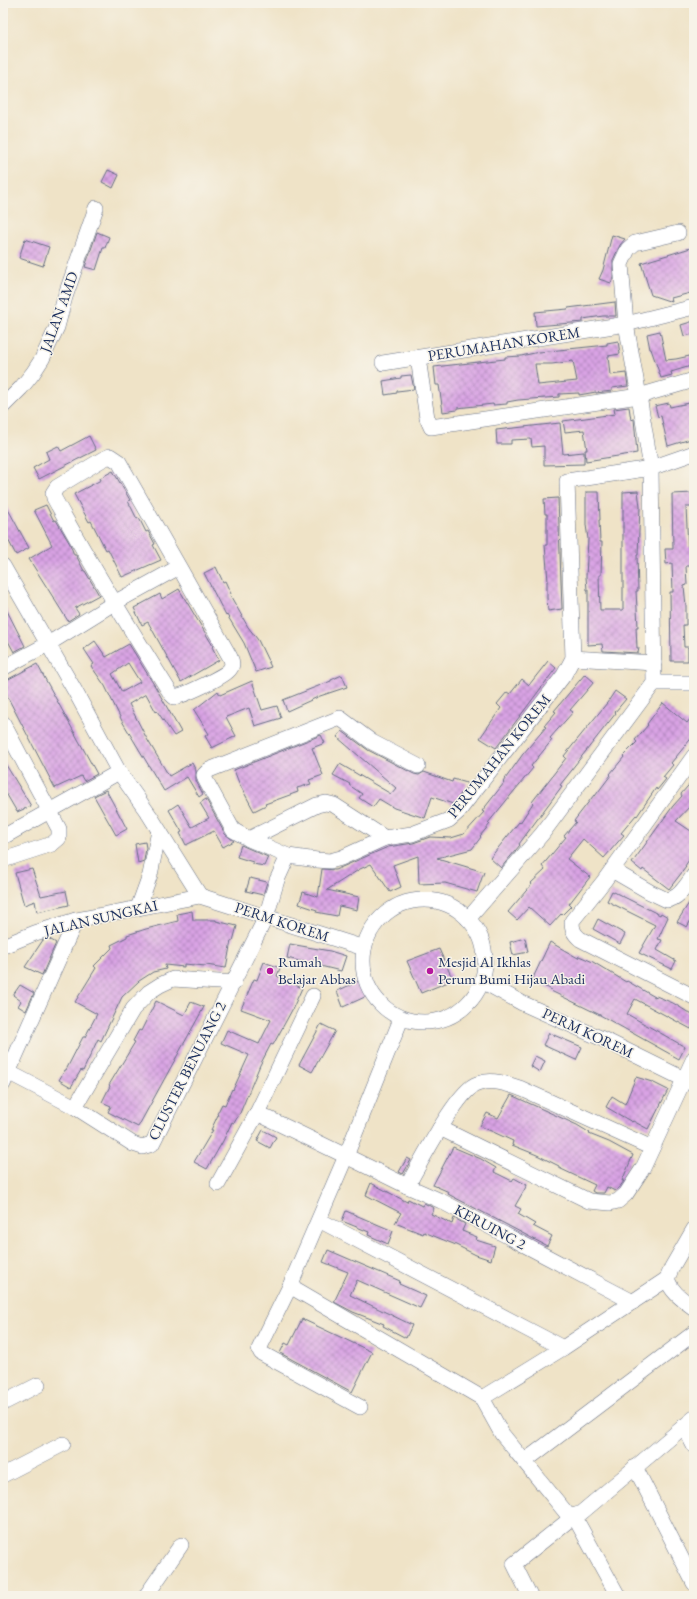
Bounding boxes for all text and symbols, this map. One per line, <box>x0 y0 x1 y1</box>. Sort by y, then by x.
street label: JALAN AMD <box>34 269 82 357</box>
street label: PERUMAHAN KOREM <box>426 322 582 365</box>
street label: PERUMAHAN KOREM <box>443 690 555 822</box>
street label: JALAN SUNGKAI <box>40 895 160 940</box>
street label: PERM KOREM <box>232 897 332 946</box>
place label: Rumah Belajar Abbas <box>278 952 356 988</box>
place label: Mesjid Al Ikhlas Perum Bumi Hijau Abadi <box>438 952 586 988</box>
marker: Rumah Belajar Abbas <box>265 966 275 976</box>
marker: Mesjid Al Ikhlas Perum Bumi Hijau Abadi <box>425 966 435 976</box>
street label: CLUSTER BENUANG 2 <box>143 997 230 1143</box>
street label: PERM KOREM <box>540 1003 637 1062</box>
street label: KERUING 2 <box>451 1200 530 1254</box>

